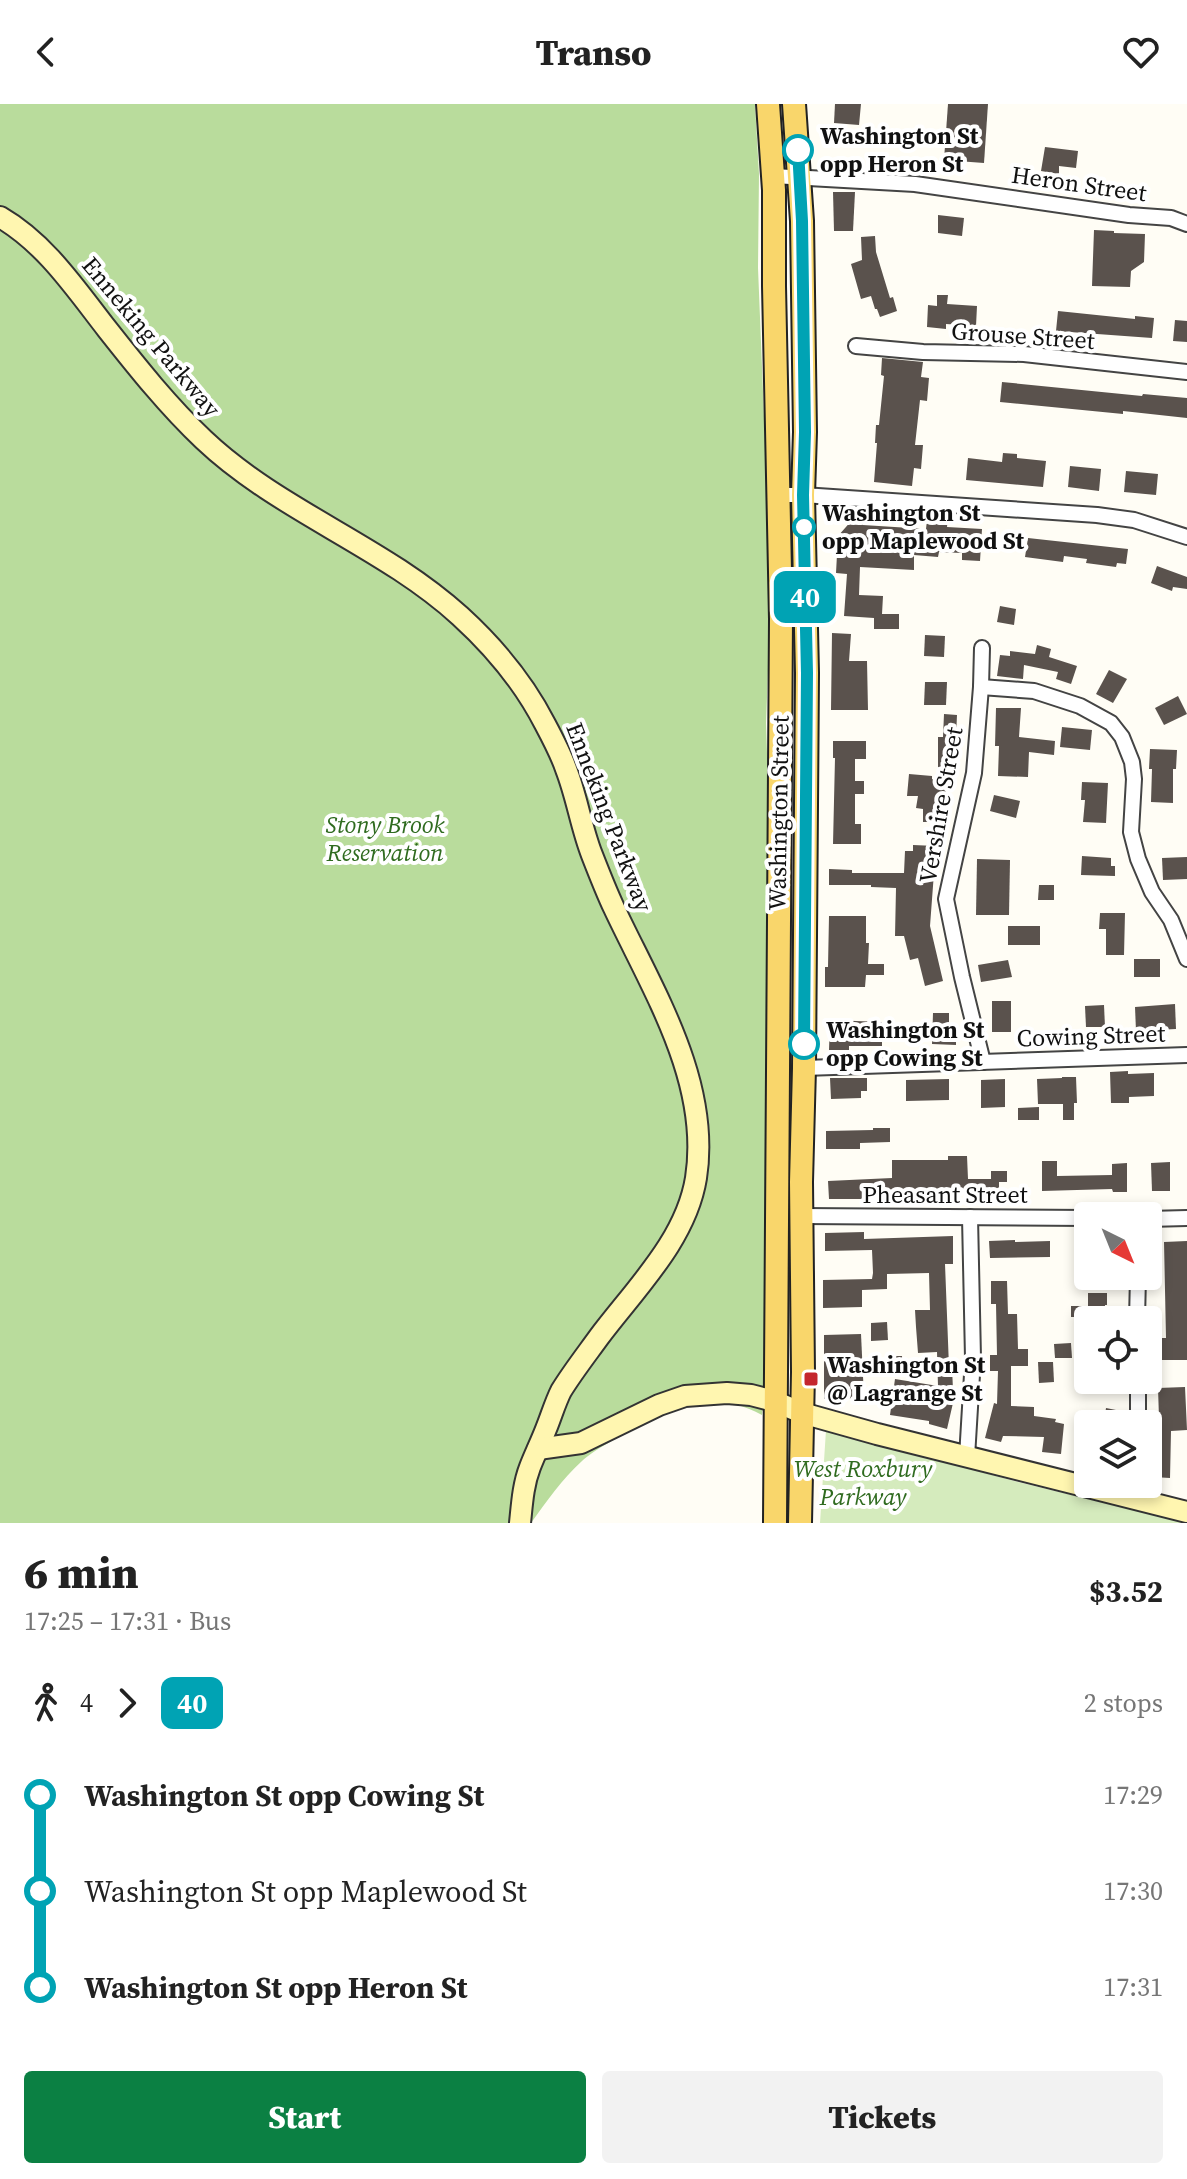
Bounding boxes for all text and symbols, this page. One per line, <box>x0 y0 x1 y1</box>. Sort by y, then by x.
text: Transo <box>535 28 652 77</box>
icon: back <box>24 30 68 74</box>
icon: heart <box>1119 30 1163 74</box>
place label: Washington St opp Heron St <box>820 119 979 180</box>
marker: Washington St opp Heron St <box>783 135 813 165</box>
street label: Heron Street <box>1009 158 1149 209</box>
street label: Enneking Parkway <box>75 250 229 424</box>
street label: Grouse Street <box>950 314 1096 357</box>
place label: Washington St opp Maplewood St <box>822 496 1024 557</box>
marker: Washington St opp Maplewood St <box>793 516 815 538</box>
line badge: 40 <box>769 571 841 623</box>
text: 40 <box>790 578 820 616</box>
street label: Washington Street <box>760 715 797 911</box>
street label: Enneking Parkway <box>558 718 661 917</box>
street label: Vershire Street <box>911 724 971 886</box>
park label: Stony Brook Reservation <box>325 808 445 869</box>
place label: Washington St opp Cowing St <box>826 1013 985 1074</box>
street label: Cowing Street <box>1016 1016 1166 1055</box>
marker: Washington St opp Cowing St <box>789 1029 819 1059</box>
street label: Pheasant Street <box>862 1178 1028 1211</box>
north arrow <box>1074 1202 1162 1290</box>
map controls <box>1074 1202 1162 1498</box>
button: locate <box>1074 1306 1162 1394</box>
place label: Washington St @ Lagrange St <box>827 1348 986 1409</box>
marker: Washington St @ Lagrange St <box>802 1370 820 1388</box>
button: layers <box>1074 1410 1162 1498</box>
park label: West Roxbury Parkway <box>794 1452 933 1513</box>
text: 6 min <box>24 1542 139 1603</box>
text: $3.52 <box>1089 1571 1163 1612</box>
text: 17:25 – 17:31 · Bus <box>24 1603 231 1639</box>
icon: walk <box>24 1681 68 1725</box>
icon: forward <box>105 1681 149 1725</box>
text: 40 <box>177 1684 207 1722</box>
text: 4 <box>80 1685 93 1721</box>
text: 2 stops <box>1084 1685 1163 1721</box>
text: Washington St opp Cowing St <box>84 1775 484 1816</box>
text: 17:29 <box>1103 1777 1163 1813</box>
text: Washington St opp Maplewood St <box>84 1871 527 1912</box>
text: 17:30 <box>1103 1873 1163 1909</box>
text: Washington St opp Heron St <box>84 1967 467 2008</box>
text: 17:31 <box>1103 1969 1163 2005</box>
button: Start <box>24 2071 586 2163</box>
button: Tickets <box>602 2071 1163 2163</box>

